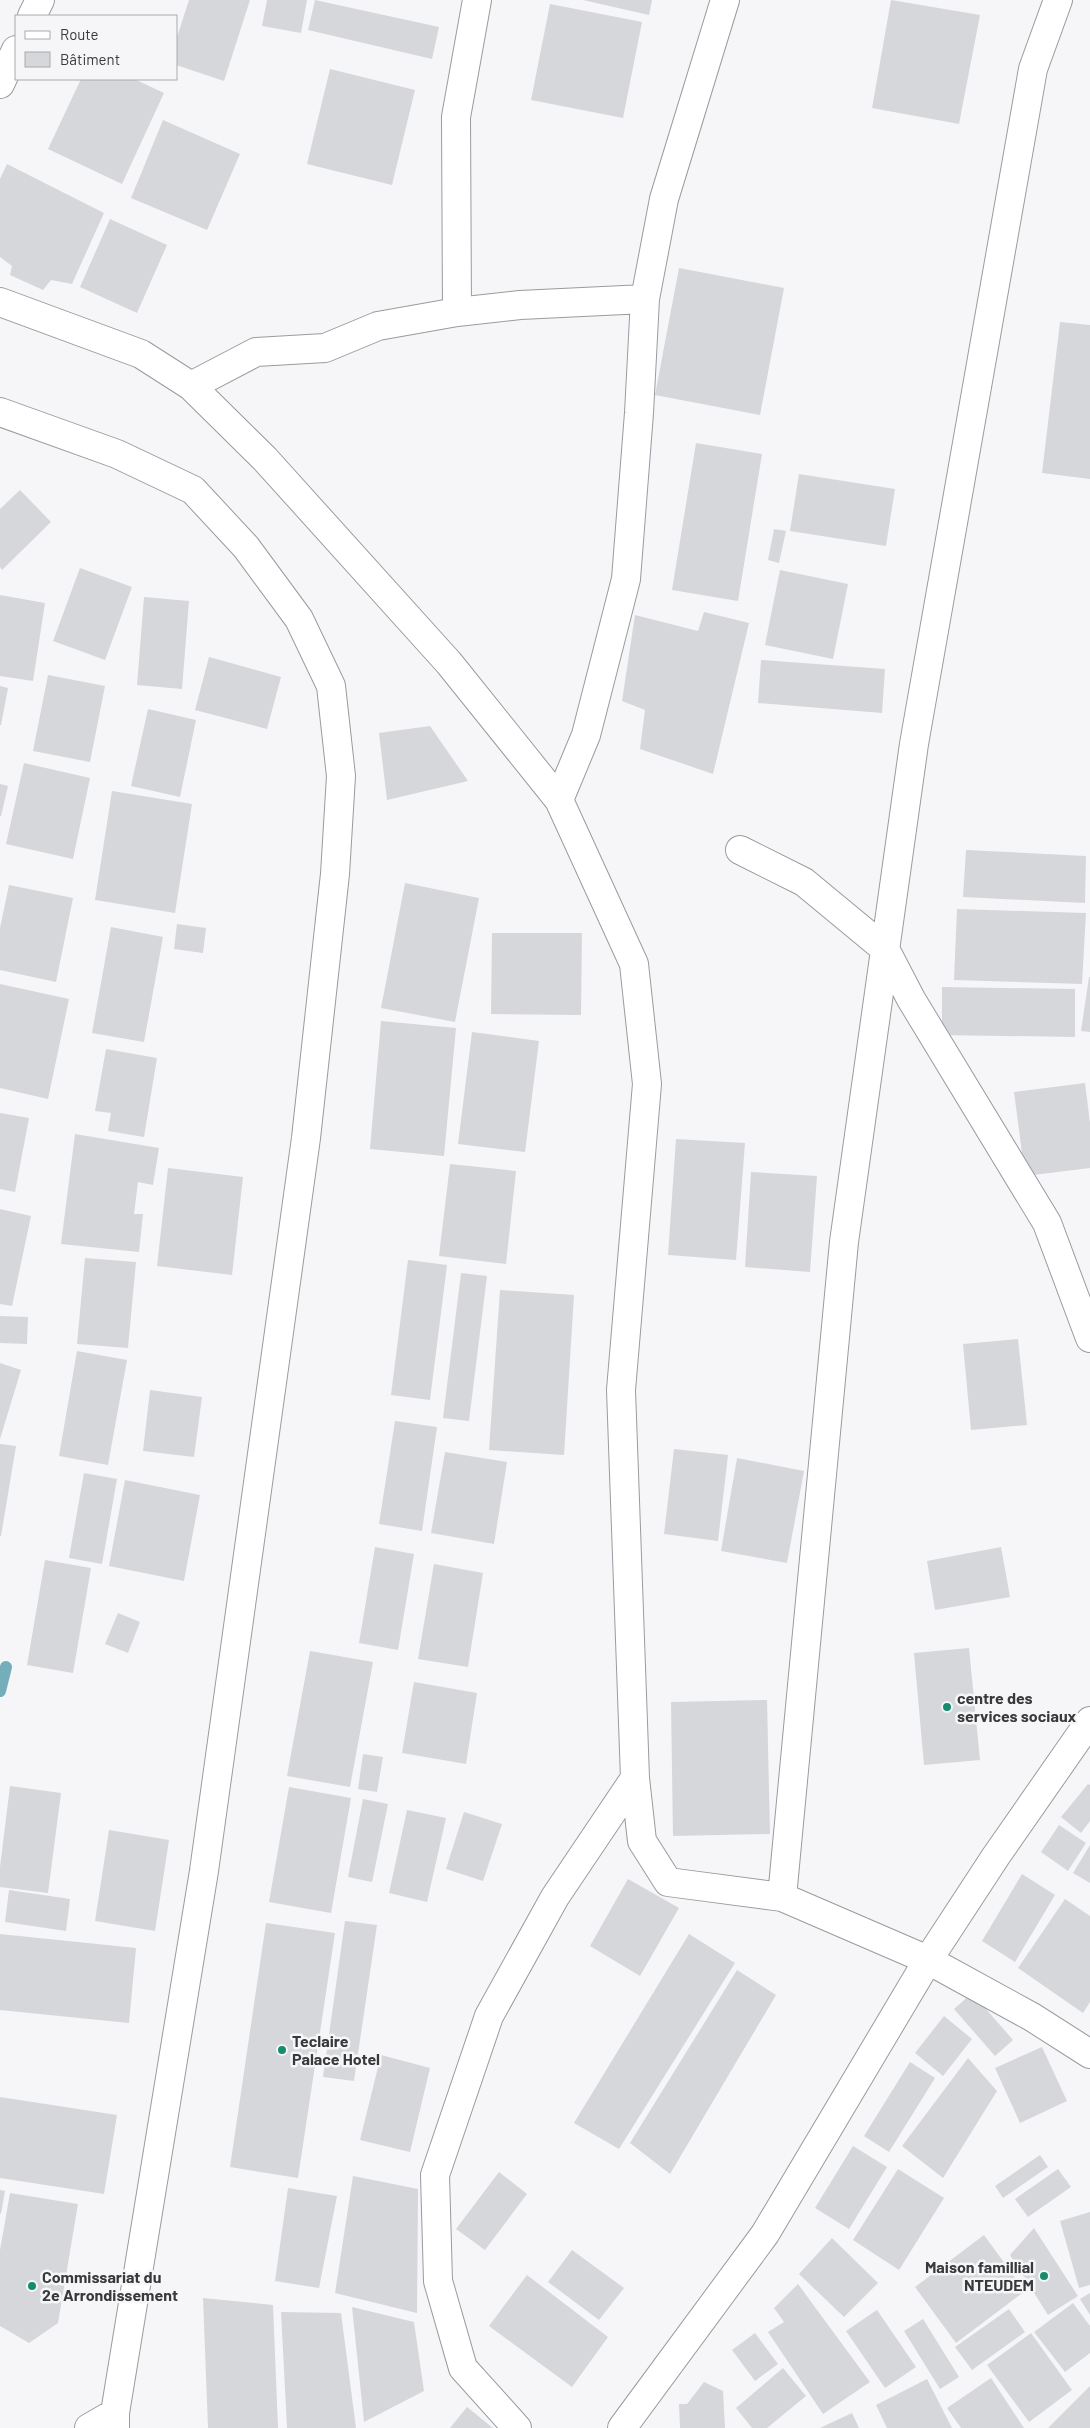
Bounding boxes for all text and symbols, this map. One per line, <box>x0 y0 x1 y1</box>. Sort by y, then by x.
legend <box>15 15 178 80</box>
text: Route <box>60 25 99 43</box>
text: Bâtiment <box>60 50 120 68</box>
place label: centre des services sociaux <box>957 1688 1077 1725</box>
marker: centre des services sociaux <box>941 1701 953 1713</box>
place label: Teclaire Palace Hotel <box>292 2031 380 2068</box>
marker: Teclaire Palace Hotel <box>276 2044 288 2056</box>
place label: Maison famillial NTEUDEM <box>925 2257 1034 2294</box>
place label: Commissariat du 2e Arrondissement <box>42 2267 178 2304</box>
marker: Maison famillial NTEUDEM <box>1038 2270 1050 2282</box>
marker: Commissariat du 2e Arrondissement <box>26 2280 38 2292</box>

